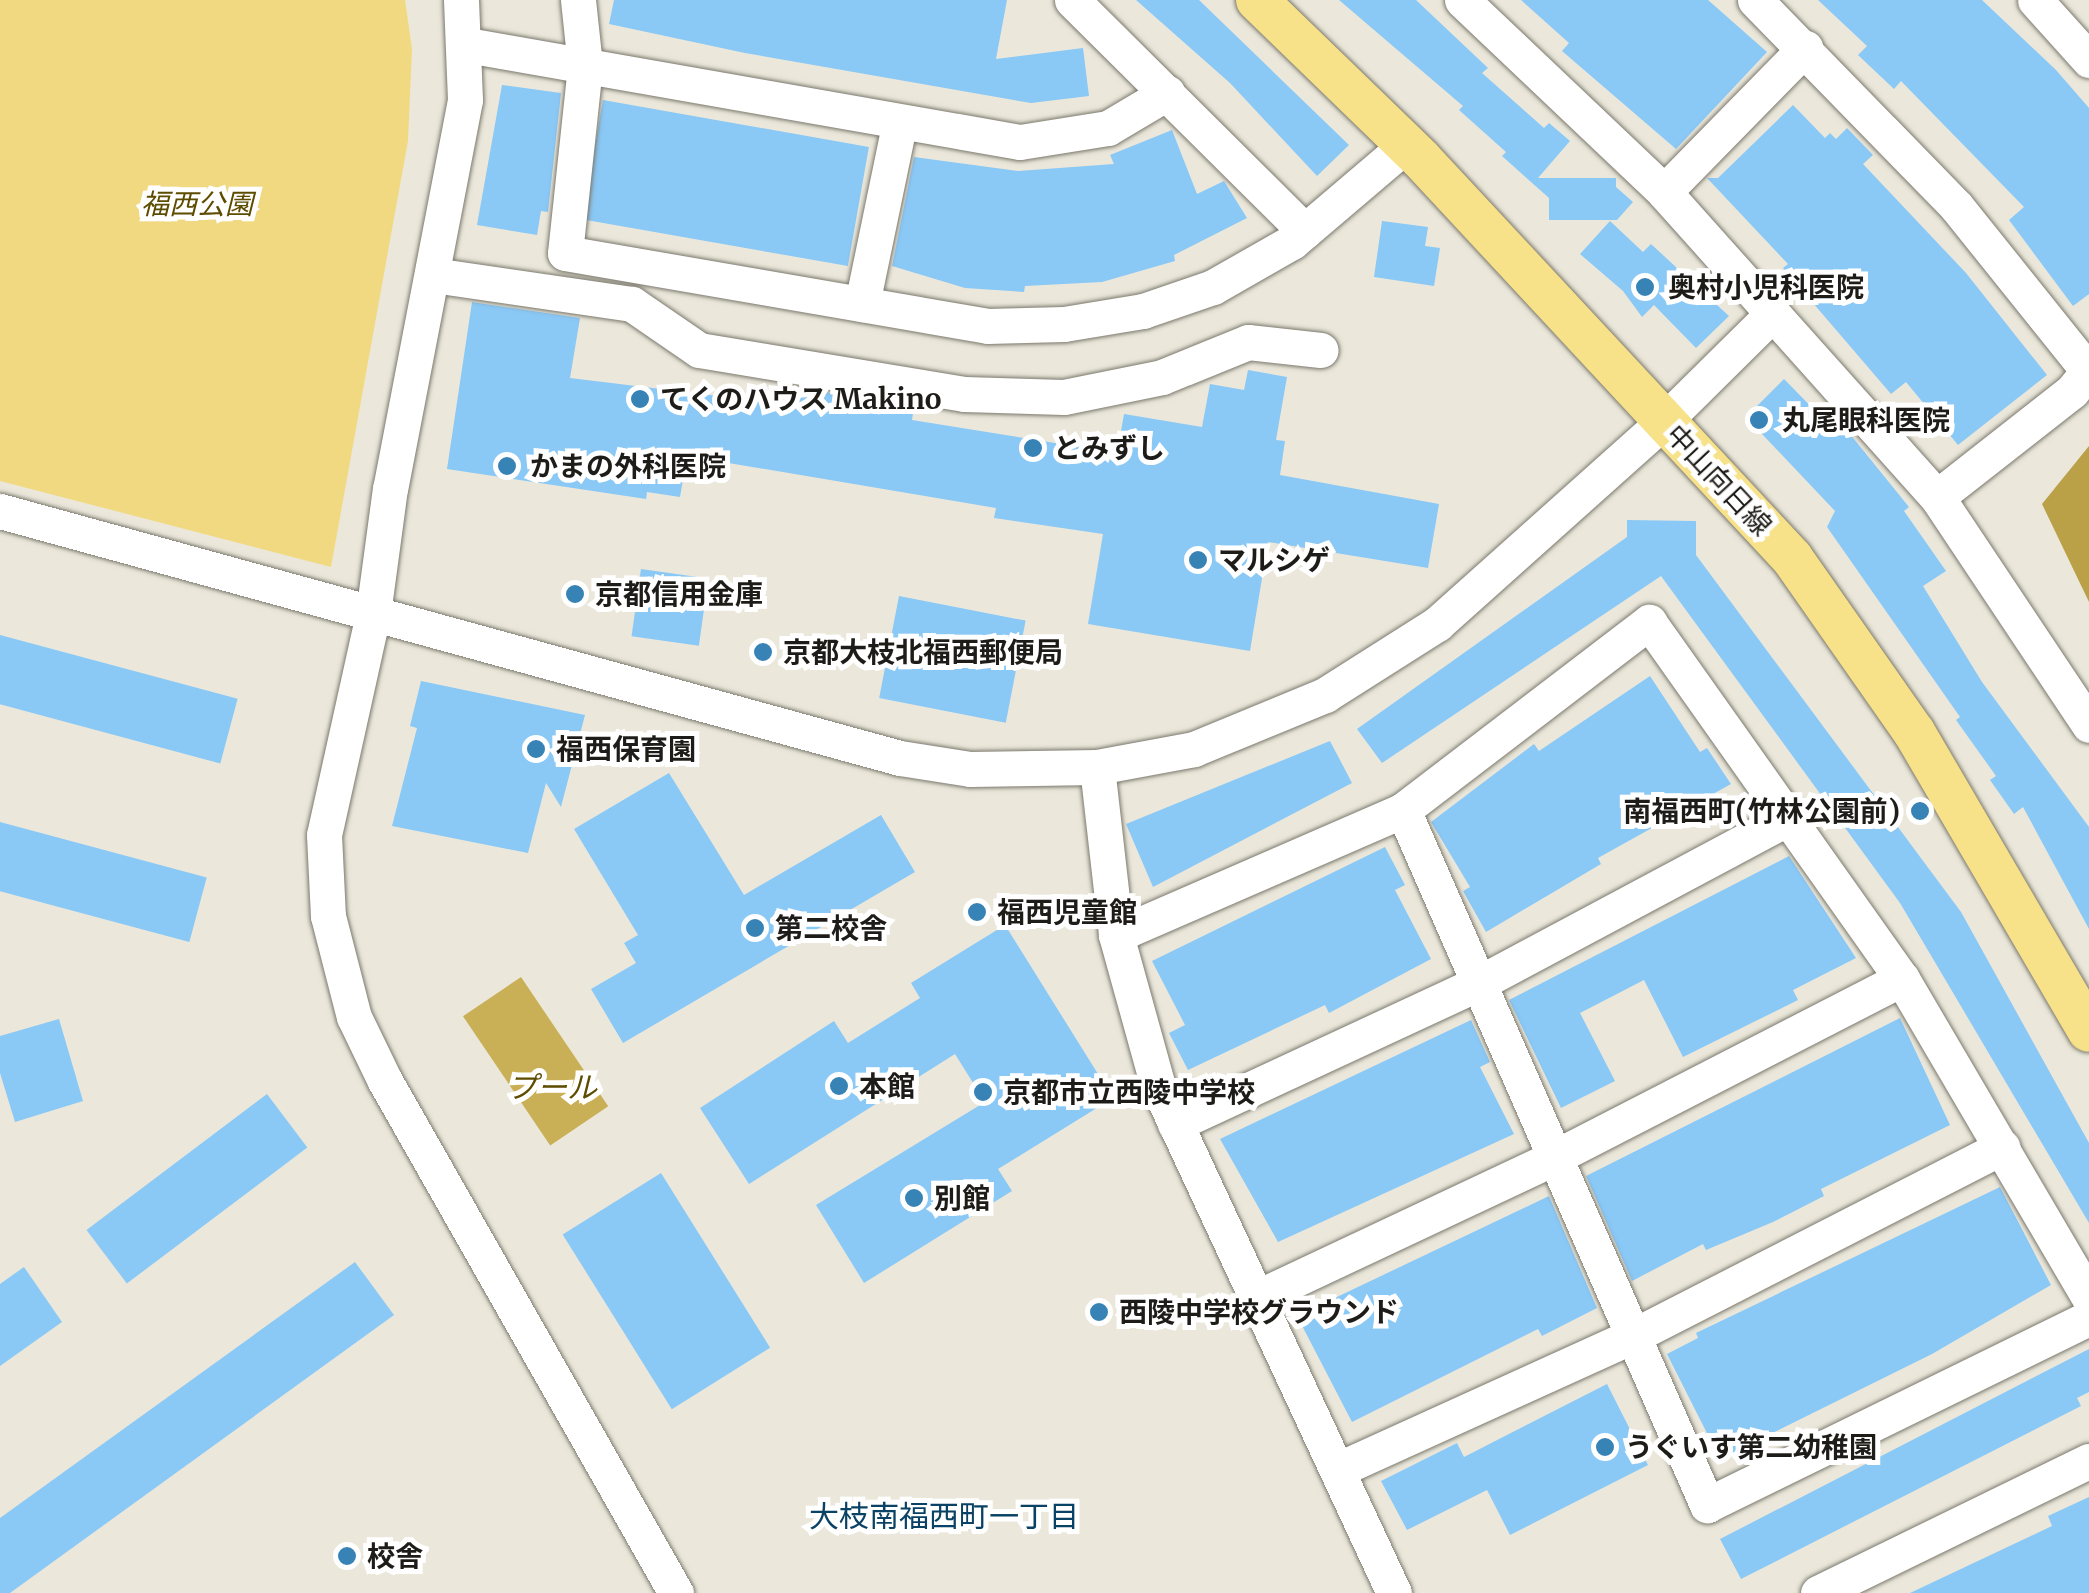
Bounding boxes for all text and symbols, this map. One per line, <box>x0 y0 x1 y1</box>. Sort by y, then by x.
park label: 福西公園 <box>141 187 253 221</box>
place label: 奥村小児科医院 <box>1668 270 1864 304</box>
marker: 奥村小児科医院 <box>1632 274 1658 300</box>
place label: てくのハウス Makino <box>660 382 942 416</box>
marker: てくのハウス Makino <box>629 388 651 410</box>
place label: 丸尾眼科医院 <box>1782 403 1950 437</box>
marker: 丸尾眼科医院 <box>1746 407 1772 433</box>
street label: 中山向日線 <box>1659 417 1779 543</box>
place label: とみずし <box>1053 431 1165 465</box>
marker: とみずし <box>1022 437 1044 459</box>
place label: かまの外科医院 <box>530 449 726 483</box>
marker: かまの外科医院 <box>494 453 520 479</box>
place label: マルシゲ <box>1218 543 1330 577</box>
marker: マルシゲ <box>1187 549 1209 571</box>
place label: 京都信用金庫 <box>595 577 763 611</box>
marker: 京都信用金庫 <box>564 583 586 605</box>
place label: 京都大枝北福西郵便局 <box>783 635 1063 669</box>
marker: 京都大枝北福西郵便局 <box>752 641 774 663</box>
place label: 福西保育園 <box>556 732 696 766</box>
marker: 福西保育園 <box>525 738 547 760</box>
place label: 南福西町(竹林公園前) <box>1623 794 1900 828</box>
marker: 南福西町(竹林公園前) <box>1909 800 1931 822</box>
place label: 福西児童館 <box>997 895 1137 929</box>
marker: 福西児童館 <box>966 901 988 923</box>
place label: 第二校舎 <box>775 911 887 945</box>
marker: 第二校舎 <box>744 917 766 939</box>
water label: プール <box>507 1069 597 1105</box>
place label: 本館 <box>859 1069 915 1103</box>
marker: 本館 <box>828 1075 850 1097</box>
place label: 京都市立西陵中学校 <box>1003 1075 1255 1109</box>
marker: 京都市立西陵中学校 <box>972 1081 994 1103</box>
place label: 別館 <box>934 1181 990 1215</box>
marker: 別館 <box>903 1187 925 1209</box>
place label: 西陵中学校グラウンド <box>1119 1295 1399 1329</box>
marker: 西陵中学校グラウンド <box>1088 1301 1110 1323</box>
place label: うぐいす第二幼稚園 <box>1625 1430 1877 1464</box>
marker: うぐいす第二幼稚園 <box>1594 1436 1616 1458</box>
district label: 大枝南福西町一丁目 <box>809 1498 1079 1534</box>
place label: 校舎 <box>367 1539 423 1573</box>
marker: 校舎 <box>336 1545 358 1567</box>

